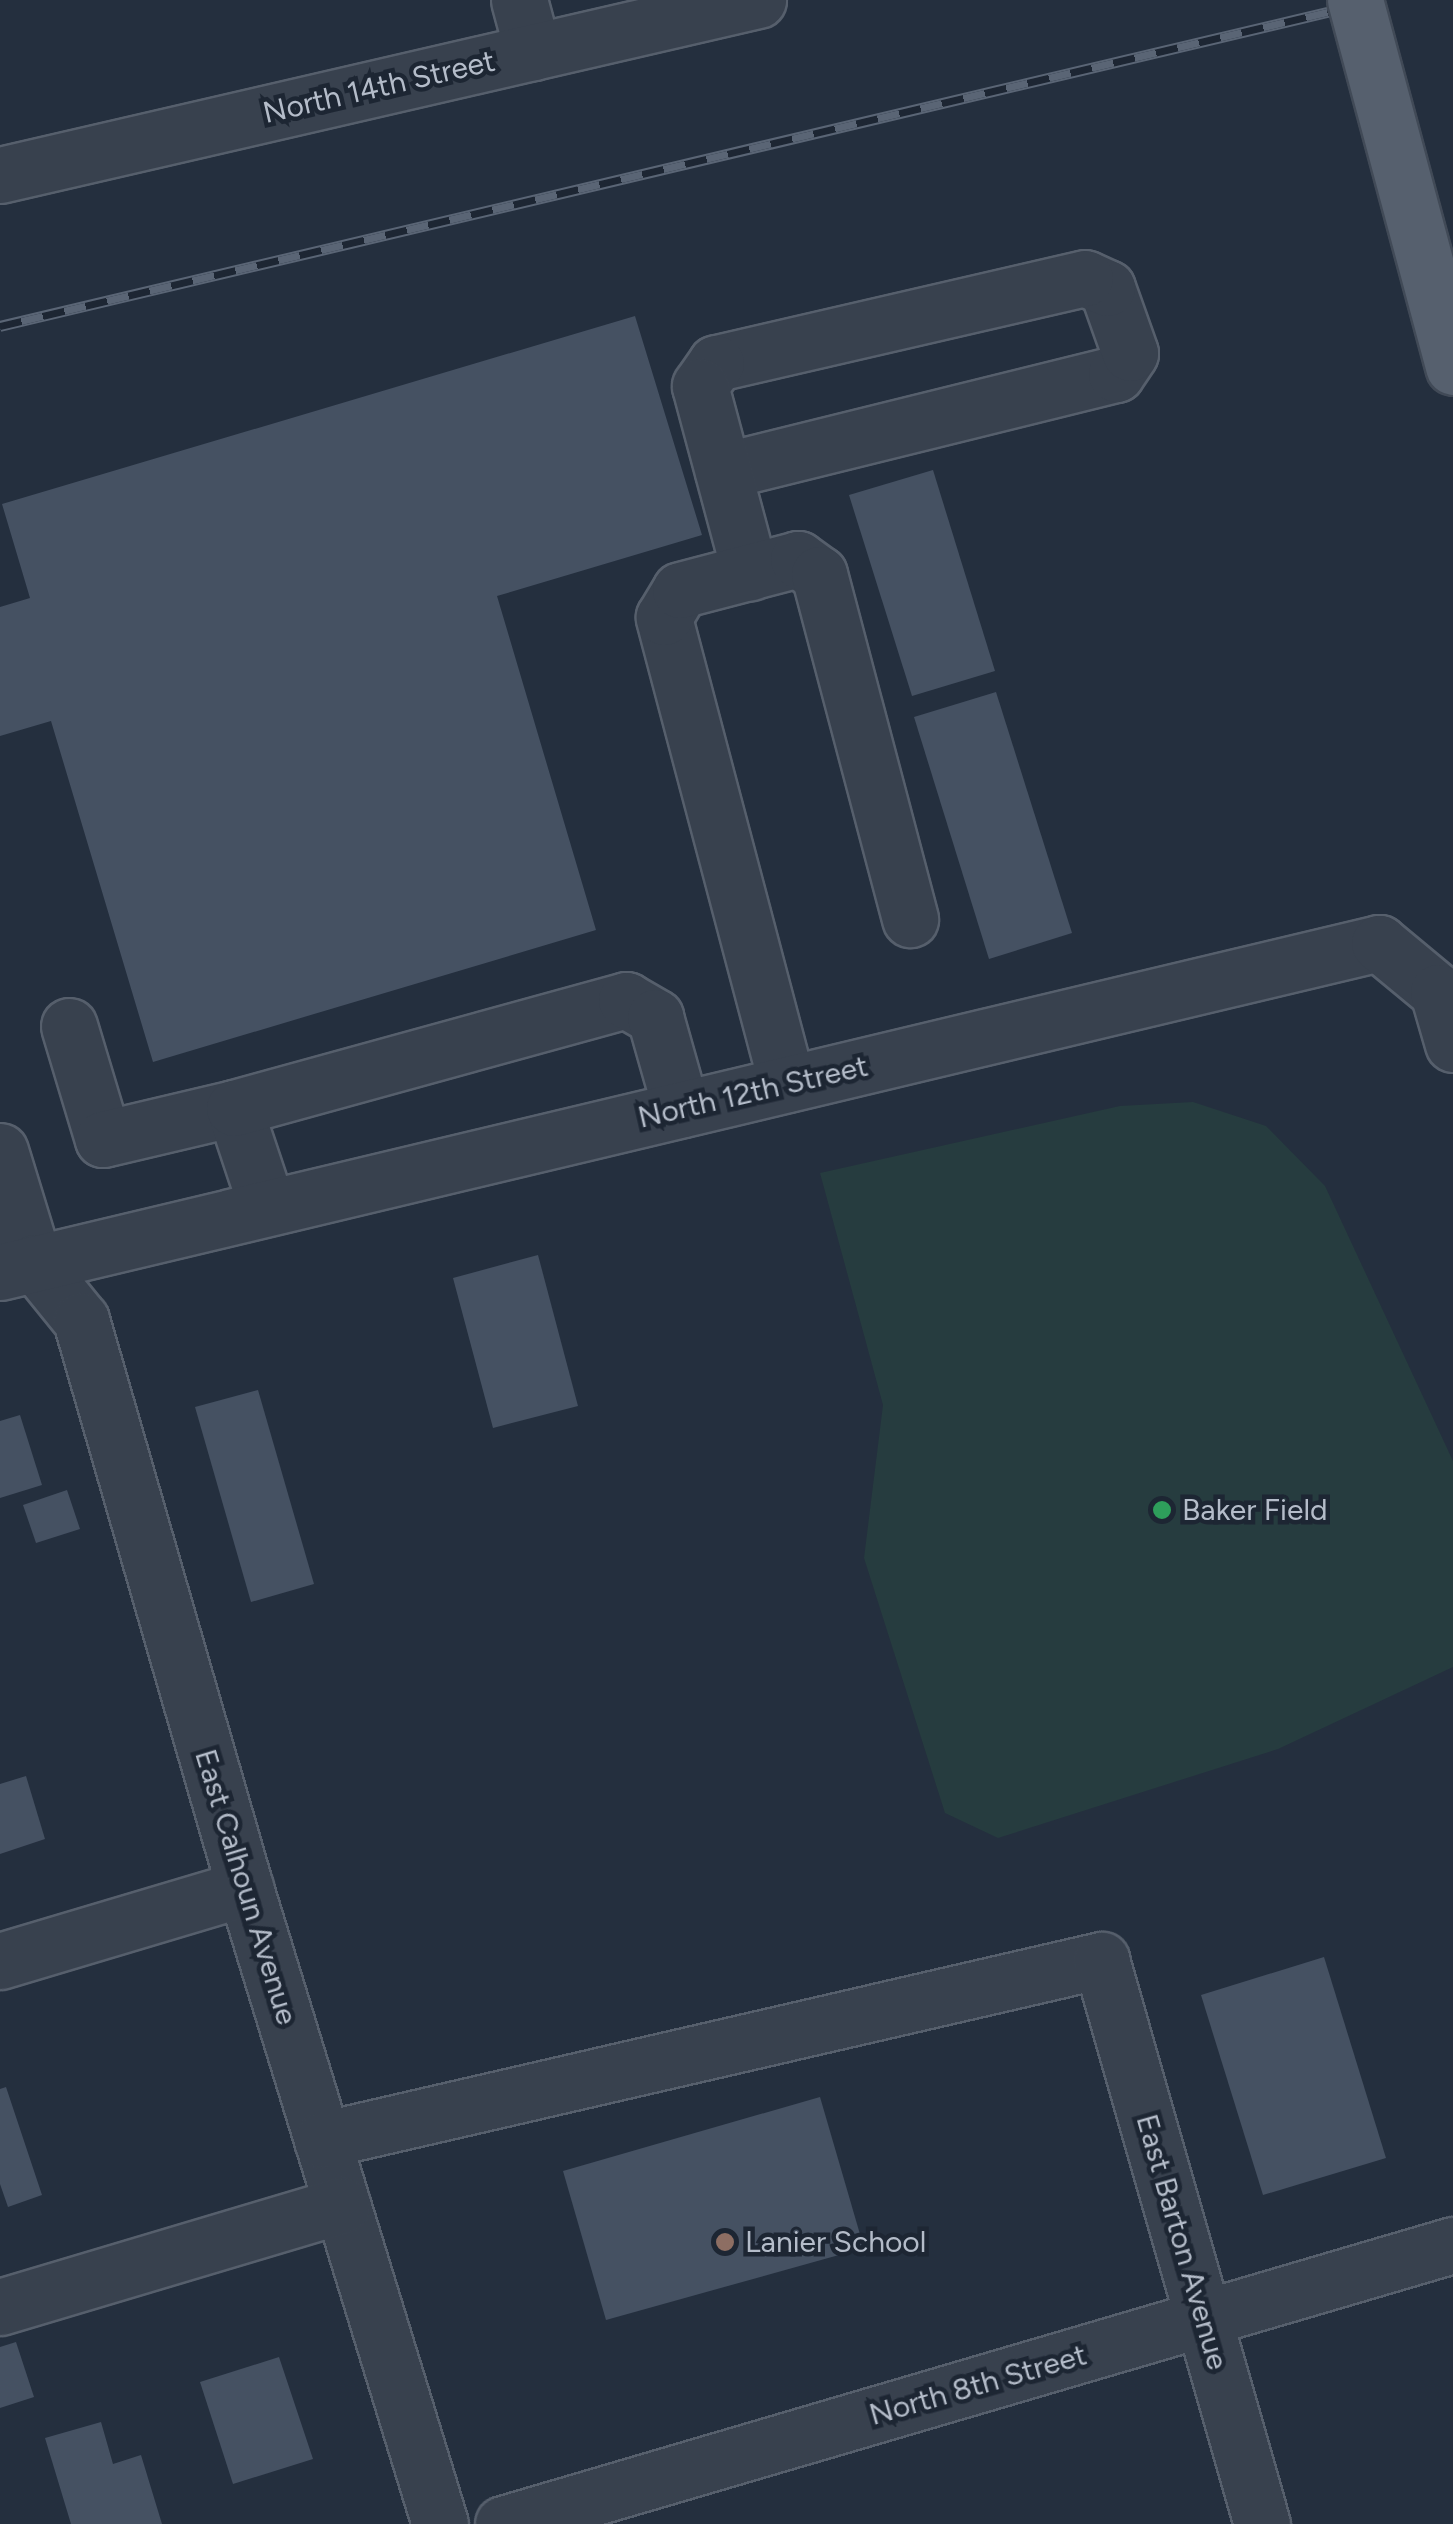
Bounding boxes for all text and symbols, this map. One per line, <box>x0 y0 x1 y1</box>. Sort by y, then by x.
street label: North 14th Street <box>260 43 498 131</box>
street label: North 12th Street <box>635 1048 871 1136</box>
place label: Baker Field <box>1182 1492 1328 1528</box>
marker: Baker Field <box>1151 1499 1173 1521</box>
street label: East Calhoun Avenue <box>187 1745 305 2029</box>
street label: East Barton Avenue <box>1128 2110 1236 2374</box>
place label: Lanier School <box>745 2224 926 2260</box>
marker: Lanier School <box>714 2231 736 2253</box>
street label: North 8th Street <box>865 2337 1091 2433</box>

